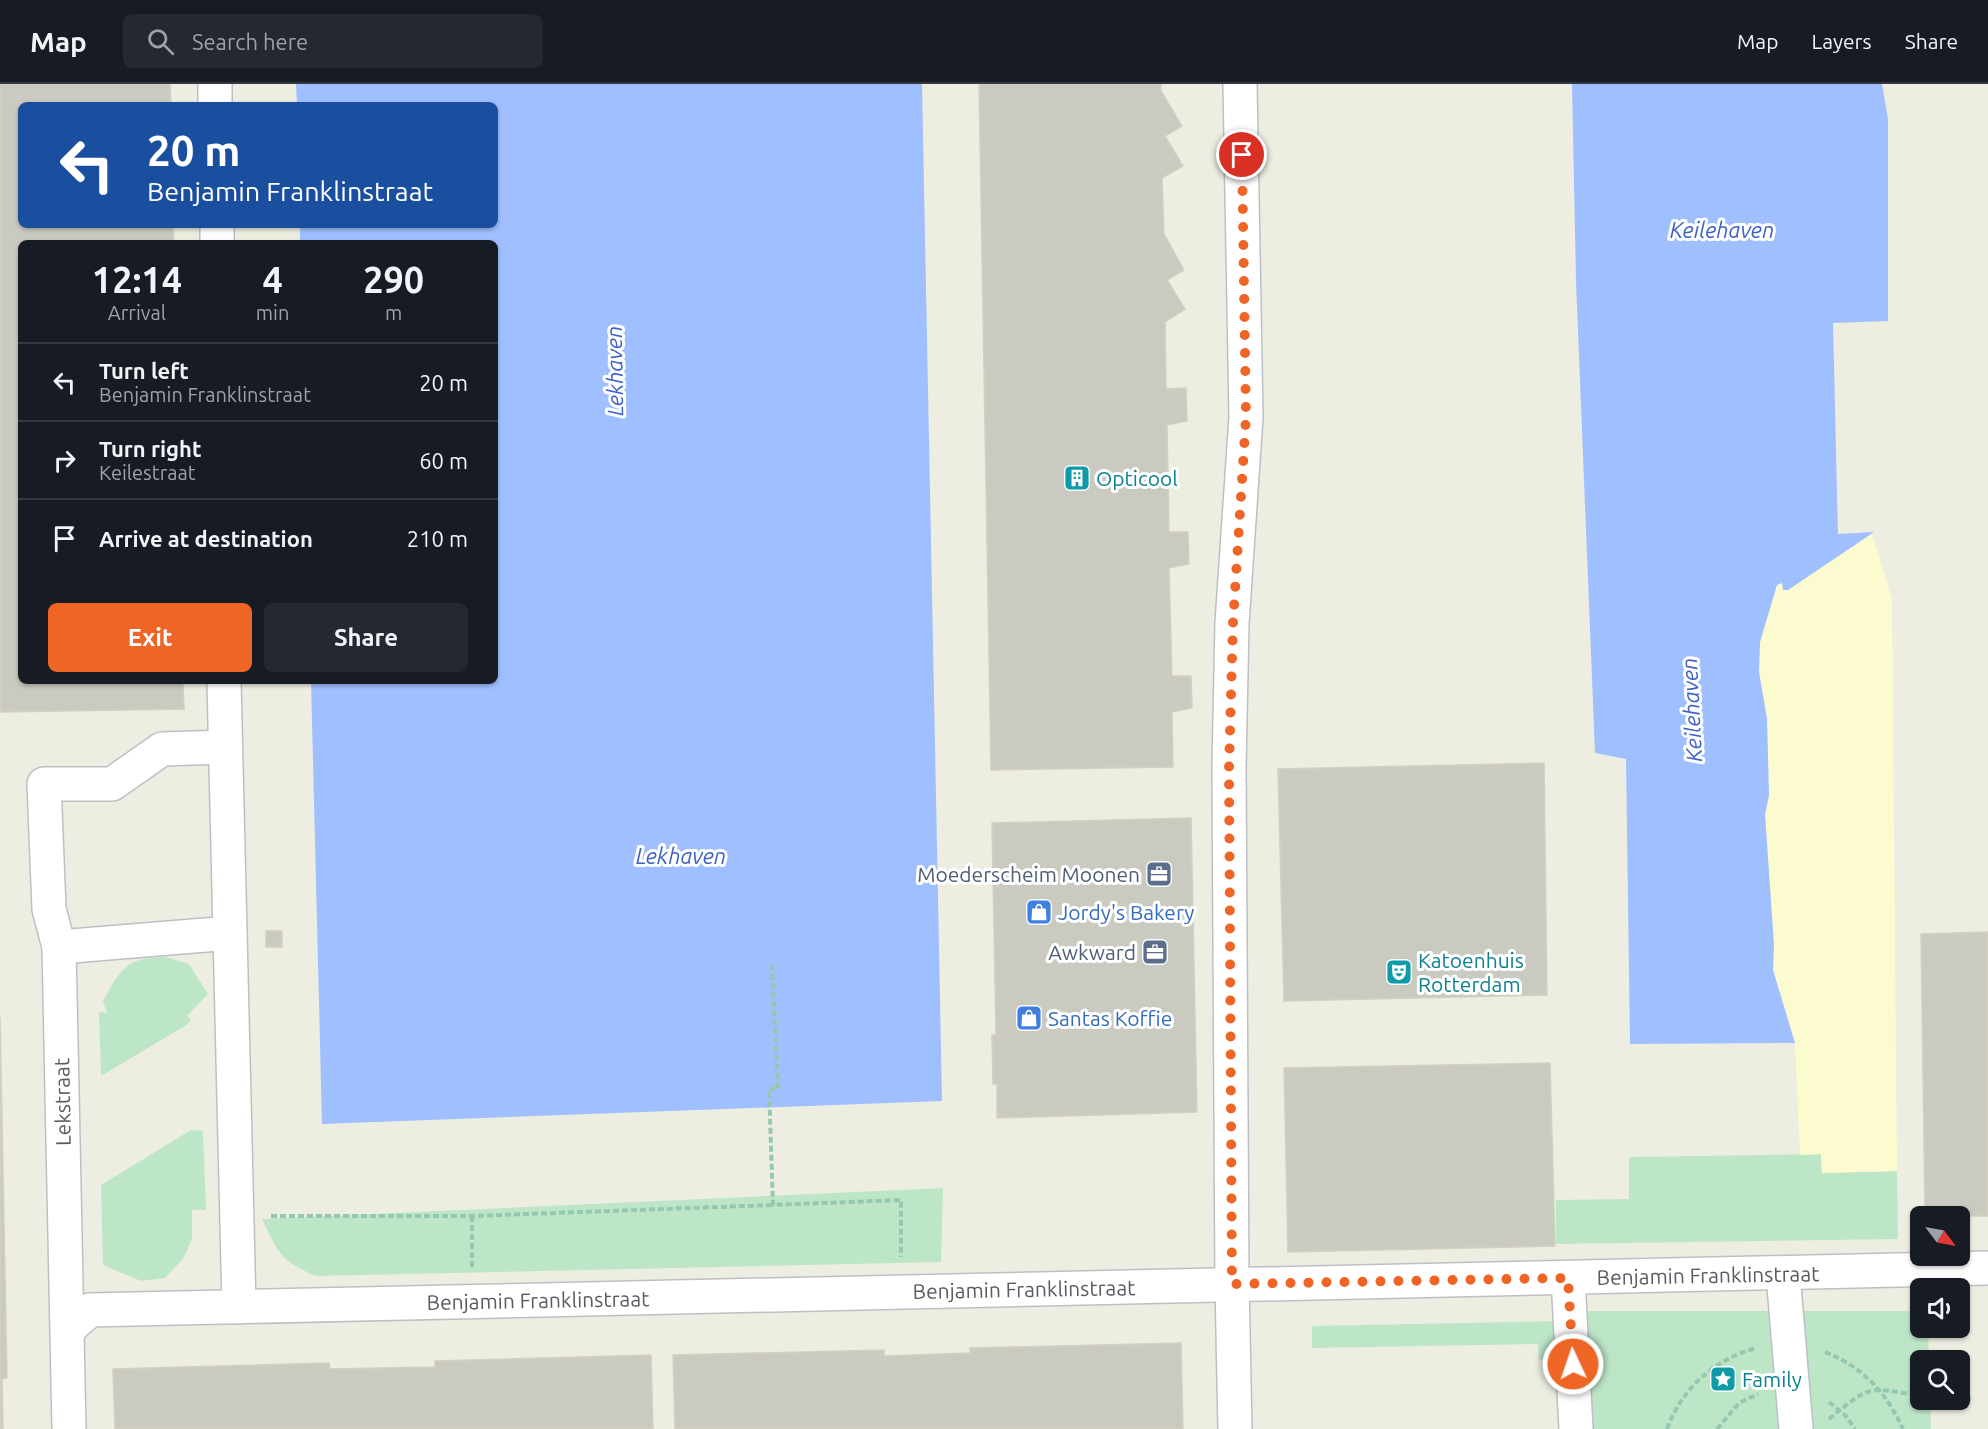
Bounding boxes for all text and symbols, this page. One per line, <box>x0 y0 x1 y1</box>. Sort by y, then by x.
search box <box>123 14 543 68</box>
icon: search <box>144 25 177 58</box>
text: Map <box>30 26 87 57</box>
text: Search here <box>192 29 308 54</box>
text: Map <box>1737 29 1778 53</box>
text: Layers <box>1811 29 1872 53</box>
text: Share <box>1905 29 1958 53</box>
icon: left <box>48 126 126 204</box>
text: 20 m <box>147 127 241 174</box>
pin <box>1216 129 1267 180</box>
icon: arrive <box>1225 138 1258 171</box>
text: Benjamin Franklinstraat <box>147 176 433 206</box>
water label: Keilehaven <box>1670 217 1774 242</box>
text: 12:14 <box>92 259 182 300</box>
text: 4 <box>262 259 283 300</box>
text: 290 <box>363 259 424 300</box>
text: Arrival <box>108 301 166 324</box>
text: min <box>256 301 289 324</box>
text: m <box>385 301 402 324</box>
water label: Lekhaven <box>601 326 627 416</box>
text: Turn left <box>99 358 189 383</box>
icon: left <box>48 366 81 399</box>
text: 20 m <box>419 370 468 395</box>
text: Benjamin Franklinstraat <box>99 383 311 406</box>
text: Turn right <box>99 436 201 461</box>
icon: right <box>48 444 81 477</box>
text: 60 m <box>419 448 468 473</box>
text: Keilestraat <box>99 461 196 484</box>
building icon: Opticool <box>1062 463 1092 493</box>
place label: Opticool <box>1096 466 1178 490</box>
icon: arrive <box>48 522 81 555</box>
text: Arrive at destination <box>99 526 313 551</box>
text: 210 m <box>407 526 468 551</box>
button: Exit <box>48 603 252 672</box>
button: Share <box>264 603 468 672</box>
water label: Keilehaven <box>1676 657 1706 763</box>
water label: Lekhaven <box>636 843 726 868</box>
office icon: Moederscheim Moonen <box>1144 859 1174 889</box>
place label: Moederscheim Moonen <box>917 862 1140 886</box>
shop icon: Jordy's Bakery <box>1024 897 1054 927</box>
place label: Jordy's Bakery <box>1058 900 1194 924</box>
office icon: Awkward <box>1140 937 1170 967</box>
place label: Awkward <box>1048 940 1136 964</box>
place label: Katoenhuis Rotterdam <box>1418 948 1524 996</box>
theatre icon: Katoenhuis Rotterdam <box>1384 957 1414 987</box>
shop icon: Santas Koffie <box>1014 1003 1044 1033</box>
place label: Santas Koffie <box>1048 1006 1172 1030</box>
street label: Lekstraat <box>49 1058 75 1146</box>
north arrow <box>1910 1206 1970 1266</box>
map controls <box>1910 1206 1970 1410</box>
street label: Benjamin Franklinstraat <box>1597 1261 1819 1289</box>
street label: Benjamin Franklinstraat <box>913 1275 1135 1303</box>
button: sound <box>1910 1278 1970 1338</box>
street label: Benjamin Franklinstraat <box>427 1286 649 1314</box>
position arrow <box>1541 1332 1605 1396</box>
button: search <box>1910 1350 1970 1410</box>
place icon: Family <box>1708 1364 1738 1394</box>
place label: Family <box>1742 1367 1802 1391</box>

